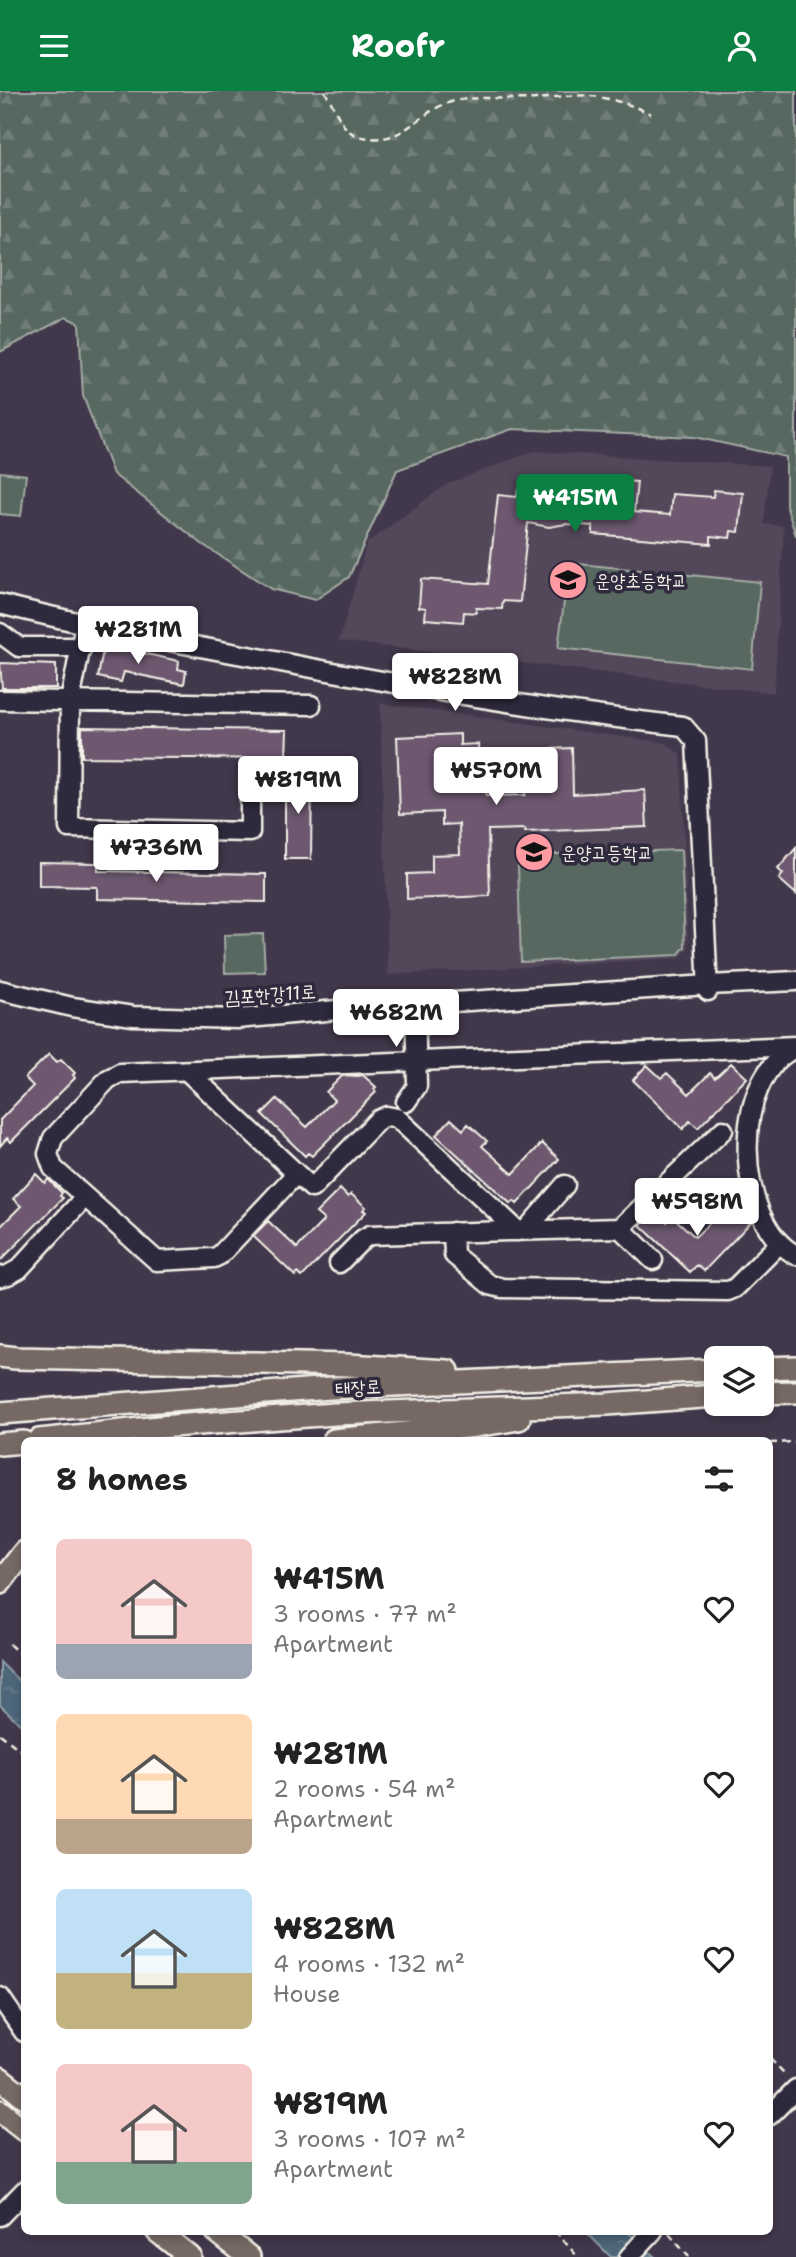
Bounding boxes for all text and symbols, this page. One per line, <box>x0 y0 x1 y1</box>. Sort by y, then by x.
text: Roofr <box>351 24 445 67</box>
icon: menu <box>35 27 73 65</box>
icon: person <box>723 27 761 65</box>
pin: ₩415M <box>526 475 624 534</box>
text: ₩415M <box>532 482 618 512</box>
school or university icon: 운양초등학교 <box>547 559 589 601</box>
place label: 운양초등학교 <box>595 568 687 593</box>
pin: ₩281M <box>89 607 187 666</box>
text: ₩281M <box>94 614 182 644</box>
pin: ₩828M <box>406 653 504 713</box>
text: ₩828M <box>408 661 502 691</box>
pin: ₩570M <box>447 747 545 807</box>
text: ₩570M <box>450 755 542 785</box>
pin: ₩819M <box>249 757 347 816</box>
text: ₩819M <box>254 764 342 794</box>
pin: ₩736M <box>107 825 205 884</box>
school or university icon: 운양고등학교 <box>513 831 555 873</box>
text: ₩736M <box>109 832 203 862</box>
place label: 운양고등학교 <box>561 840 653 865</box>
street label: 김포한강11로 <box>223 979 317 1010</box>
pin: ₩682M <box>347 989 445 1049</box>
text: ₩682M <box>349 997 443 1027</box>
pin: ₩598M <box>648 1179 746 1238</box>
text: ₩598M <box>651 1186 743 1216</box>
map controls <box>704 1346 774 1416</box>
button: layers <box>704 1346 774 1416</box>
street label: 태장로 <box>334 1374 382 1401</box>
text: 8 homes <box>56 1459 188 1500</box>
icon: filters <box>700 1460 738 1498</box>
text: ₩415M <box>273 1558 385 1599</box>
icon: home <box>112 1567 196 1651</box>
icon: heart <box>700 1590 738 1628</box>
text: 3 rooms · 77 m² <box>273 1599 457 1629</box>
text: Apartment <box>273 1629 393 1659</box>
text: ₩281M <box>273 1733 388 1774</box>
icon: home <box>112 1742 196 1826</box>
icon: heart <box>700 1765 738 1803</box>
text: 2 rooms · 54 m² <box>273 1774 456 1804</box>
text: Apartment <box>273 1804 393 1834</box>
text: ₩828M <box>273 1908 395 1949</box>
icon: home <box>112 1917 196 2001</box>
icon: heart <box>700 1940 738 1978</box>
text: 4 rooms · 132 m² <box>273 1949 465 1979</box>
text: House <box>273 1979 341 2009</box>
text: ₩819M <box>273 2083 388 2124</box>
icon: home <box>112 2092 196 2176</box>
icon: heart <box>700 2115 738 2153</box>
text: 3 rooms · 107 m² <box>273 2124 466 2154</box>
text: Apartment <box>273 2154 393 2184</box>

